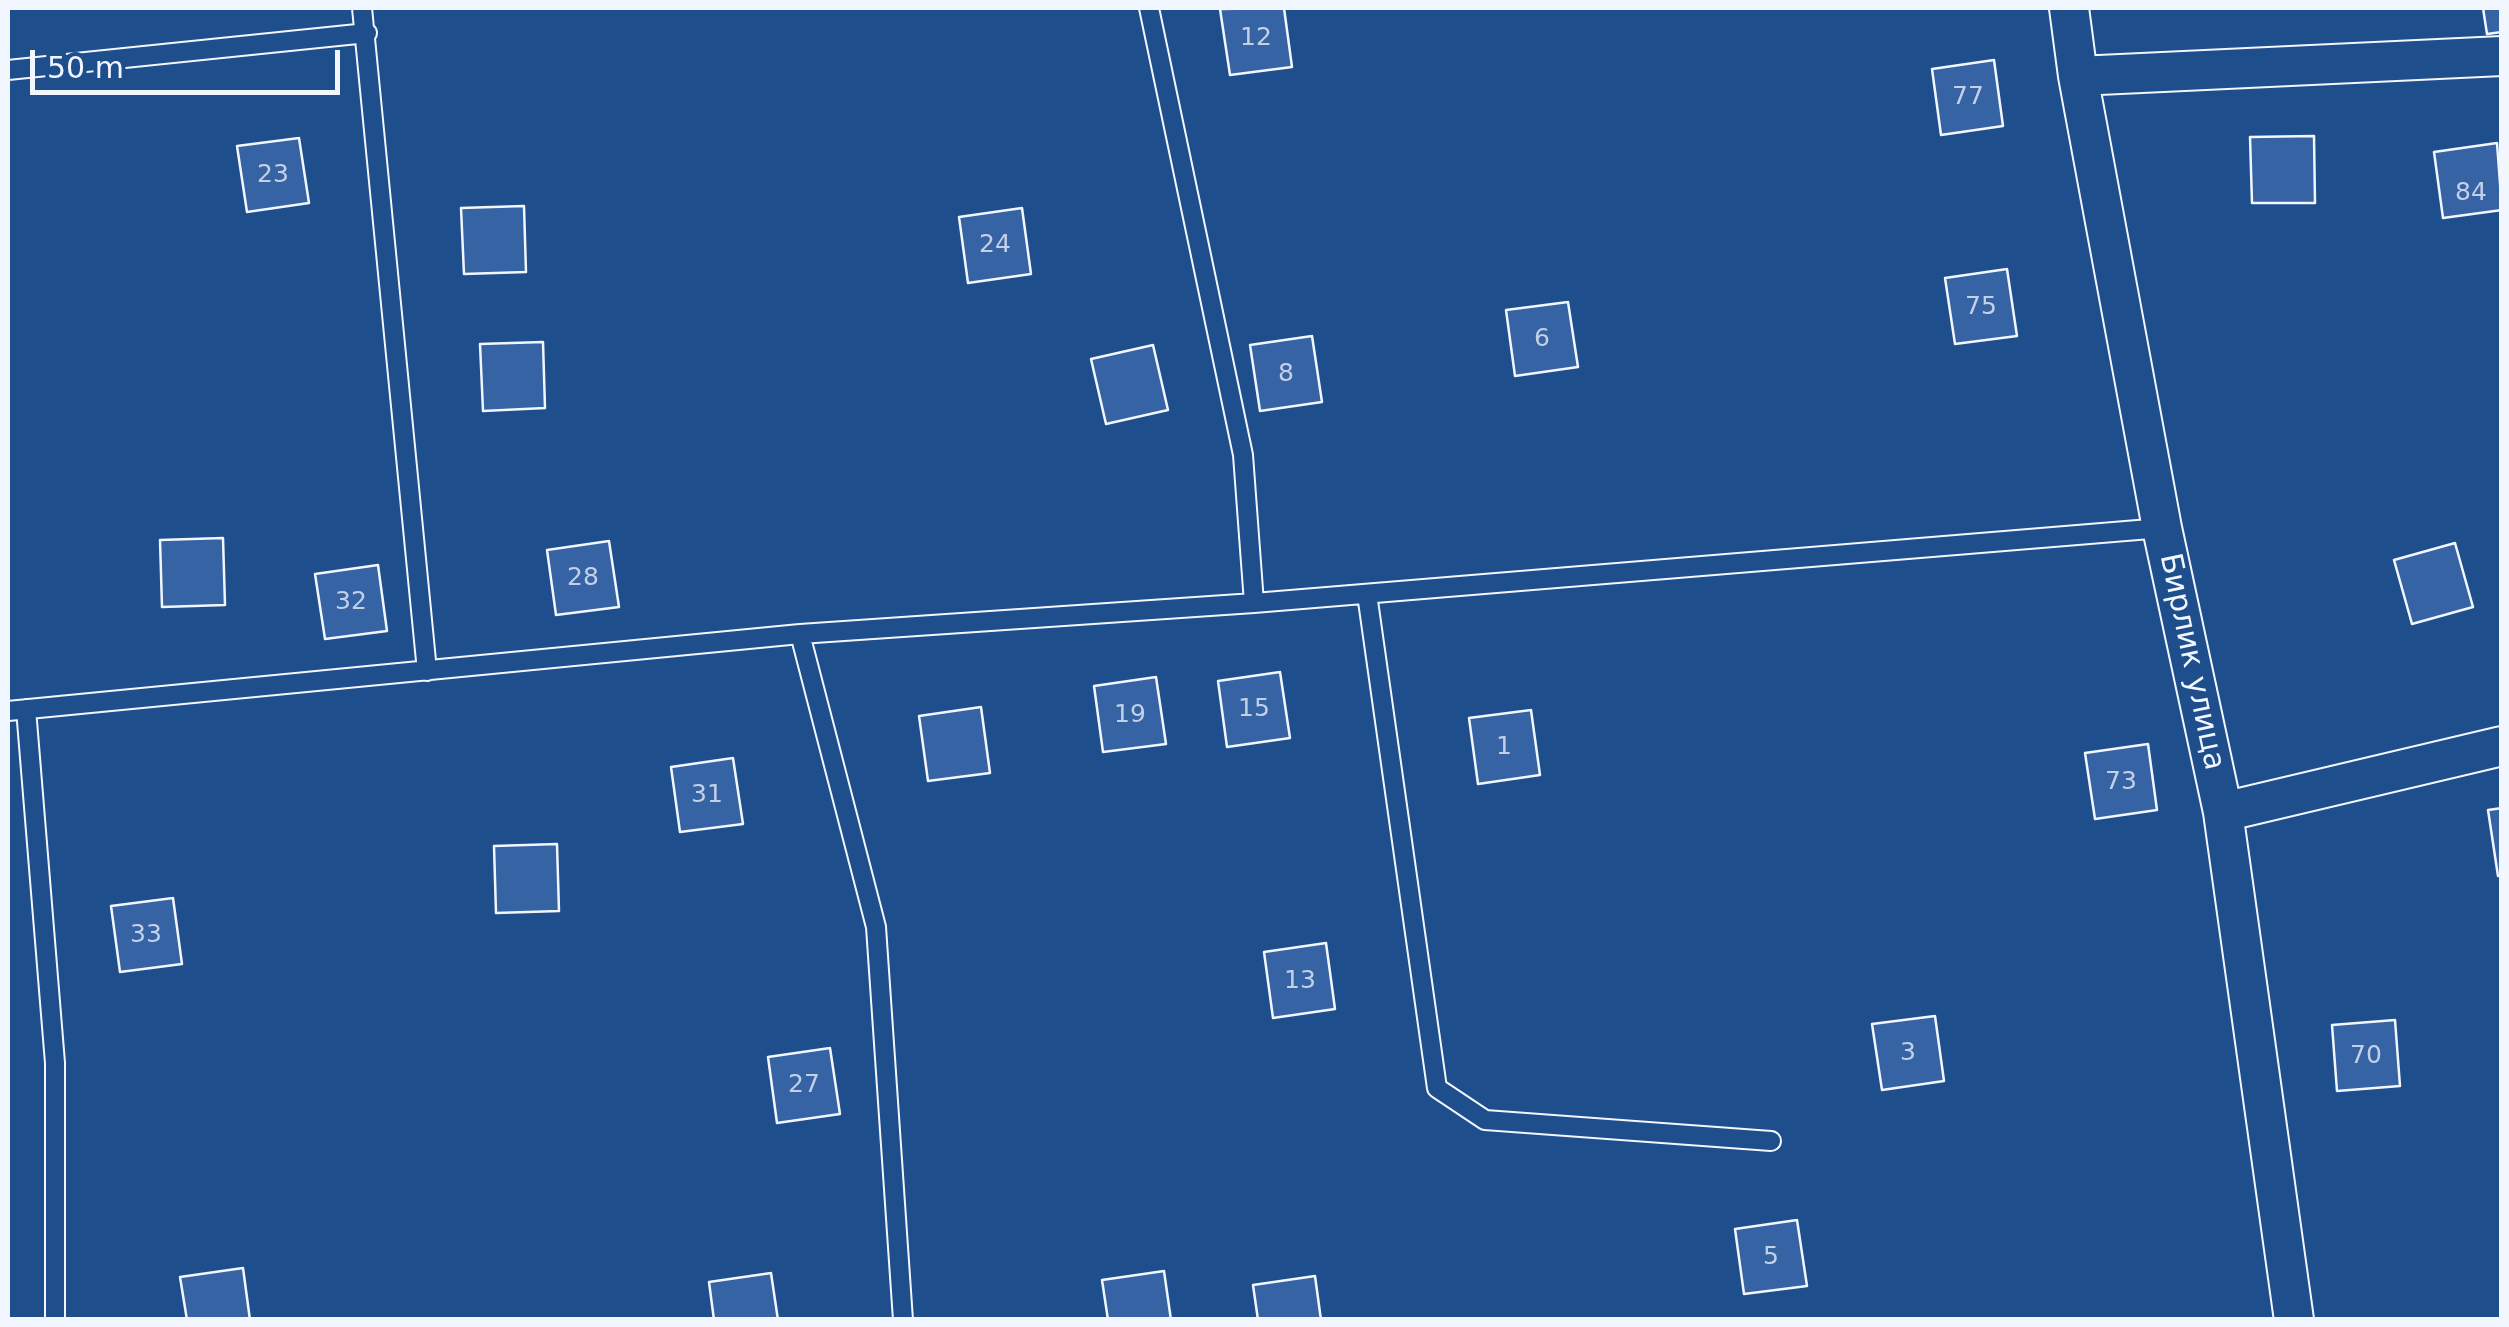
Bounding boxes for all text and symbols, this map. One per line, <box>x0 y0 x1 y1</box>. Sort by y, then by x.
house number: 12 <box>1240 23 1272 53</box>
scale bar <box>35 30 345 92</box>
text: 50 m <box>47 50 124 85</box>
house number: 77 <box>1952 82 1984 112</box>
house number: 23 <box>257 160 289 190</box>
house number: 84 <box>2455 178 2487 208</box>
house number: 24 <box>979 230 1011 260</box>
house number: 75 <box>1965 292 1997 322</box>
house number: 6 <box>1534 324 1550 354</box>
house number: 8 <box>1278 359 1294 389</box>
street label: Бирлик улица <box>2150 550 2232 774</box>
house number: 28 <box>567 563 599 593</box>
house number: 32 <box>335 587 367 617</box>
house number: 15 <box>1238 694 1270 724</box>
house number: 19 <box>1114 700 1146 730</box>
house number: 1 <box>1496 732 1512 762</box>
house number: 73 <box>2105 767 2137 797</box>
house number: 31 <box>691 780 723 810</box>
house number: 33 <box>130 920 162 950</box>
house number: 13 <box>1284 966 1316 996</box>
house number: 3 <box>1900 1038 1916 1068</box>
house number: 70 <box>2350 1041 2382 1071</box>
house number: 27 <box>788 1070 820 1100</box>
house number: 5 <box>1763 1242 1779 1272</box>

